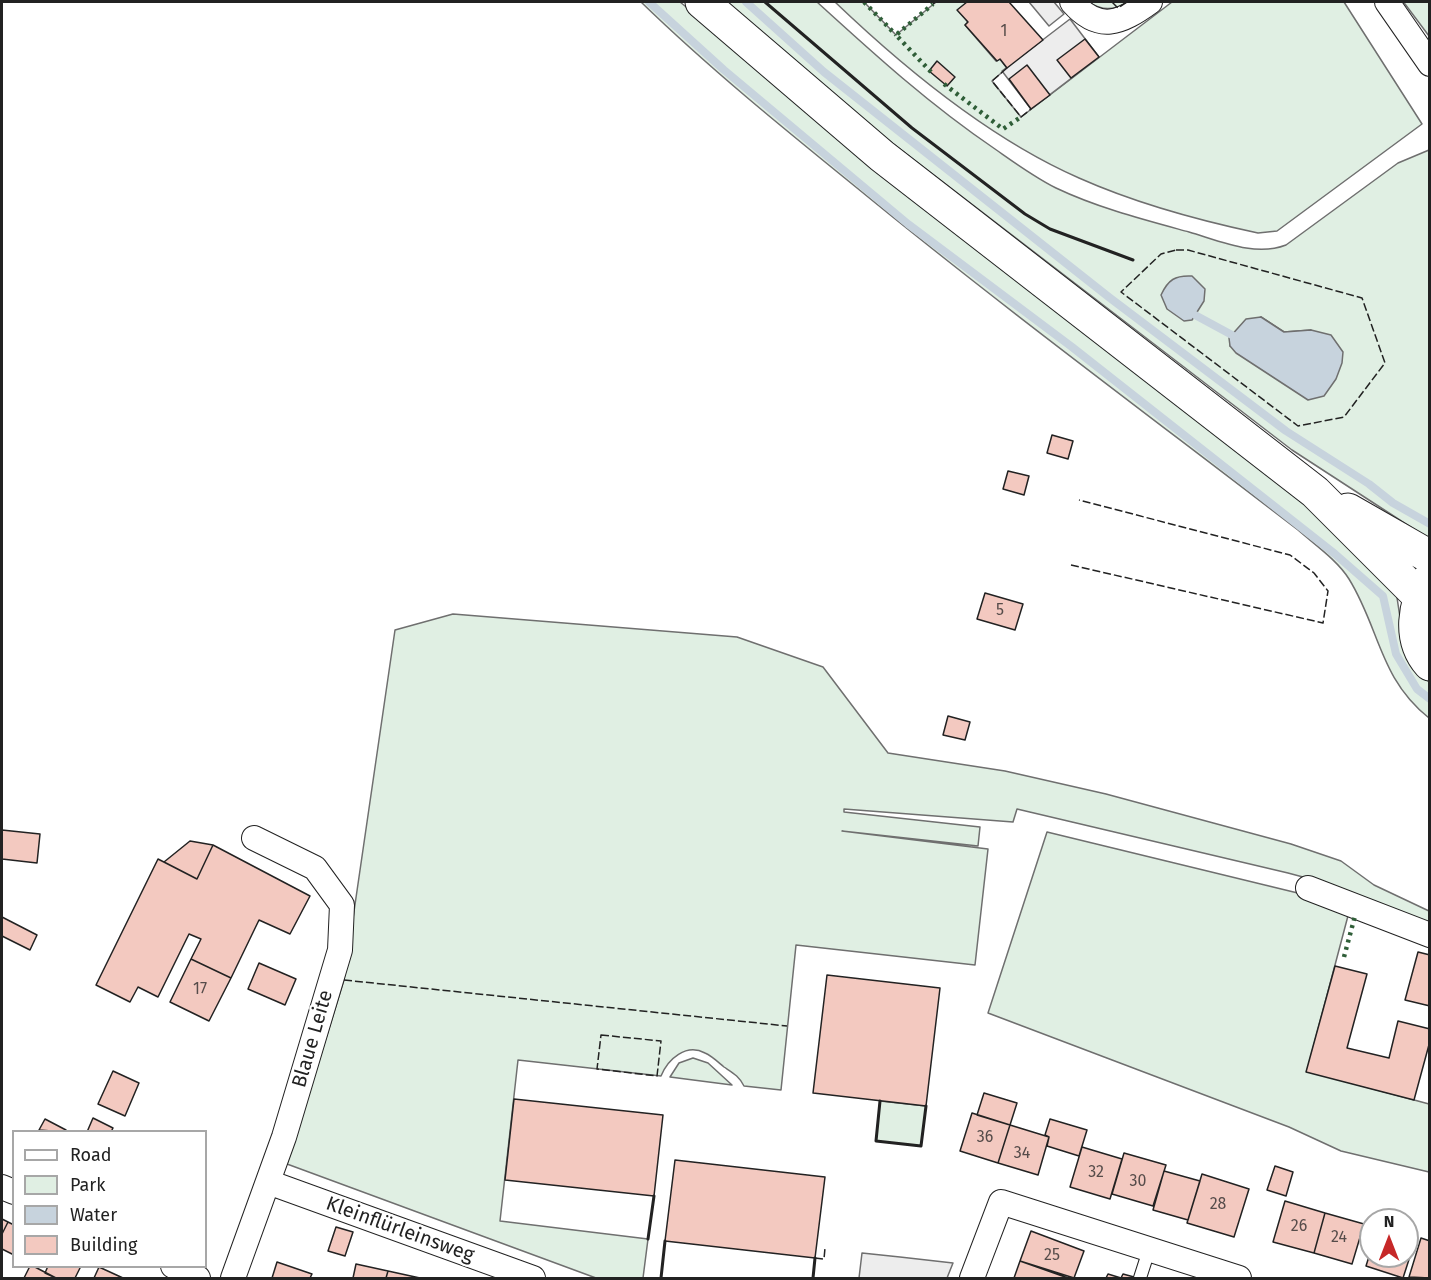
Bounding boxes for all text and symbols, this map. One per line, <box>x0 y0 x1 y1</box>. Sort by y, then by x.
house number: 1 <box>1001 22 1007 42</box>
house number: 5 <box>996 601 1004 621</box>
house number: 17 <box>193 980 207 1000</box>
street label: Blaue Leite <box>288 987 338 1091</box>
house number: 36 <box>977 1128 993 1148</box>
legend <box>12 1130 207 1268</box>
text: Road <box>70 1144 112 1166</box>
house number: 34 <box>1014 1144 1030 1164</box>
house number: 32 <box>1088 1163 1104 1183</box>
house number: 30 <box>1130 1172 1146 1192</box>
text: Park <box>70 1174 105 1196</box>
street label: Kleinflürleinsweg <box>323 1192 477 1268</box>
house number: 28 <box>1210 1195 1226 1215</box>
text: Water <box>70 1204 117 1226</box>
north arrow <box>1359 1208 1419 1268</box>
text: N <box>1384 1212 1394 1231</box>
house number: 26 <box>1291 1217 1307 1237</box>
house number: 24 <box>1331 1228 1347 1248</box>
text: Building <box>70 1234 137 1256</box>
house number: 25 <box>1044 1246 1060 1266</box>

